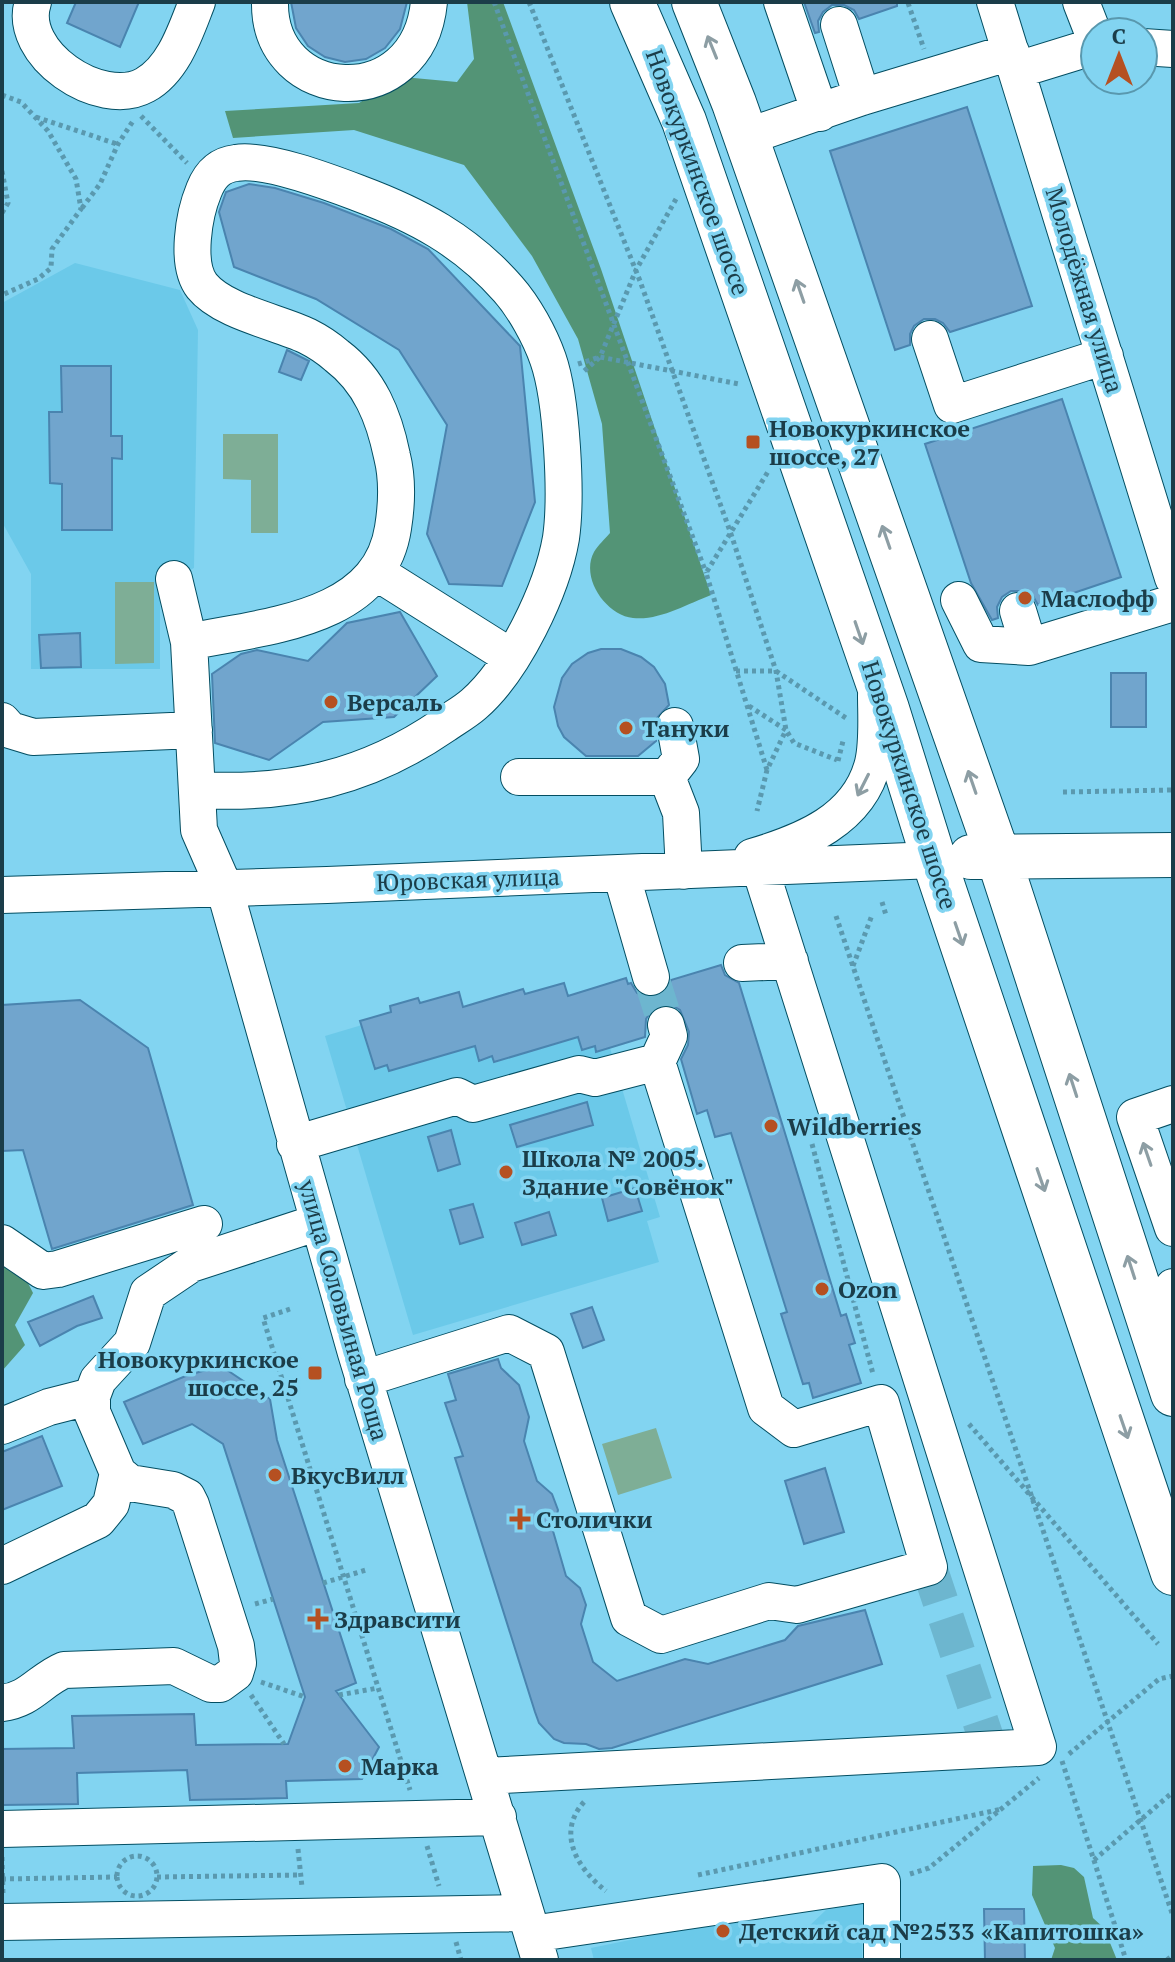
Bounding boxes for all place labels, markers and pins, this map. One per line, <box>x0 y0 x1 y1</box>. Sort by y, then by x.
place label: Новокуркинское шоссе, 27 <box>769 412 970 472</box>
marker: Новокуркинское шоссе, 27 <box>744 433 762 451</box>
place label: Маслофф <box>1041 582 1154 614</box>
marker: Маслофф <box>1016 589 1034 607</box>
place label: Версаль <box>347 686 443 718</box>
marker: Версаль <box>322 693 340 711</box>
place label: Тануки <box>642 712 730 744</box>
marker: Тануки <box>617 719 635 737</box>
place label: Wildberries <box>787 1110 922 1142</box>
marker: Wildberries <box>762 1117 780 1135</box>
place label: Школа № 2005. Здание "Совёнок" <box>522 1142 734 1202</box>
marker: Школа № 2005. Здание "Совёнок" <box>497 1163 515 1181</box>
place label: Ozon <box>838 1273 898 1305</box>
marker: Ozon <box>813 1280 831 1298</box>
place label: Новокуркинское шоссе, 25 <box>98 1343 299 1403</box>
marker: Новокуркинское шоссе, 25 <box>306 1364 324 1382</box>
place label: ВкусВилл <box>291 1459 405 1491</box>
marker: ВкусВилл <box>266 1466 284 1484</box>
place label: Столички <box>536 1503 653 1535</box>
marker: Столички <box>511 1510 529 1528</box>
place label: Здравсити <box>334 1603 461 1635</box>
marker: Здравсити <box>309 1610 327 1628</box>
place label: Марка <box>361 1750 440 1782</box>
marker: Марка <box>336 1757 354 1775</box>
place label: Детский сад №2533 «Капитошка» <box>739 1915 1144 1947</box>
marker: Детский сад №2533 «Капитошка» <box>714 1922 732 1940</box>

